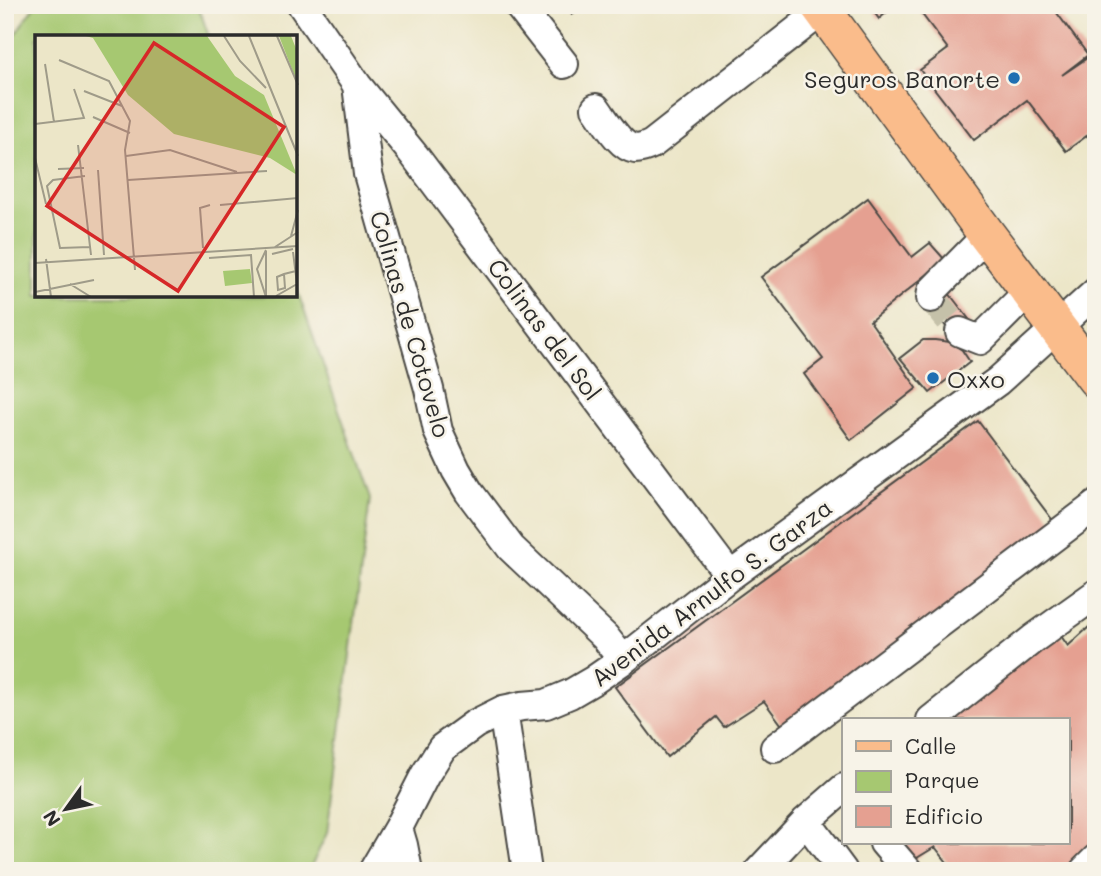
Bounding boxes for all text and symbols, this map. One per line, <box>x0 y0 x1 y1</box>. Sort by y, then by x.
inset map <box>35 35 298 298</box>
place label: Seguros Banorte <box>804 63 1000 94</box>
marker: Seguros Banorte <box>1006 70 1022 86</box>
street label: Colinas de Cotovelo <box>364 207 458 441</box>
street label: Colinas del Sol <box>482 252 608 406</box>
place label: Oxxo <box>947 363 1005 394</box>
marker: Oxxo <box>925 370 941 386</box>
street label: Avenida Arnulfo S. Garza <box>584 491 838 693</box>
legend <box>842 718 1070 844</box>
text: Calle <box>905 732 957 759</box>
text: Parque <box>905 766 979 793</box>
north arrow <box>32 774 102 844</box>
text: Edificio <box>905 802 983 829</box>
text: N <box>37 806 66 831</box>

